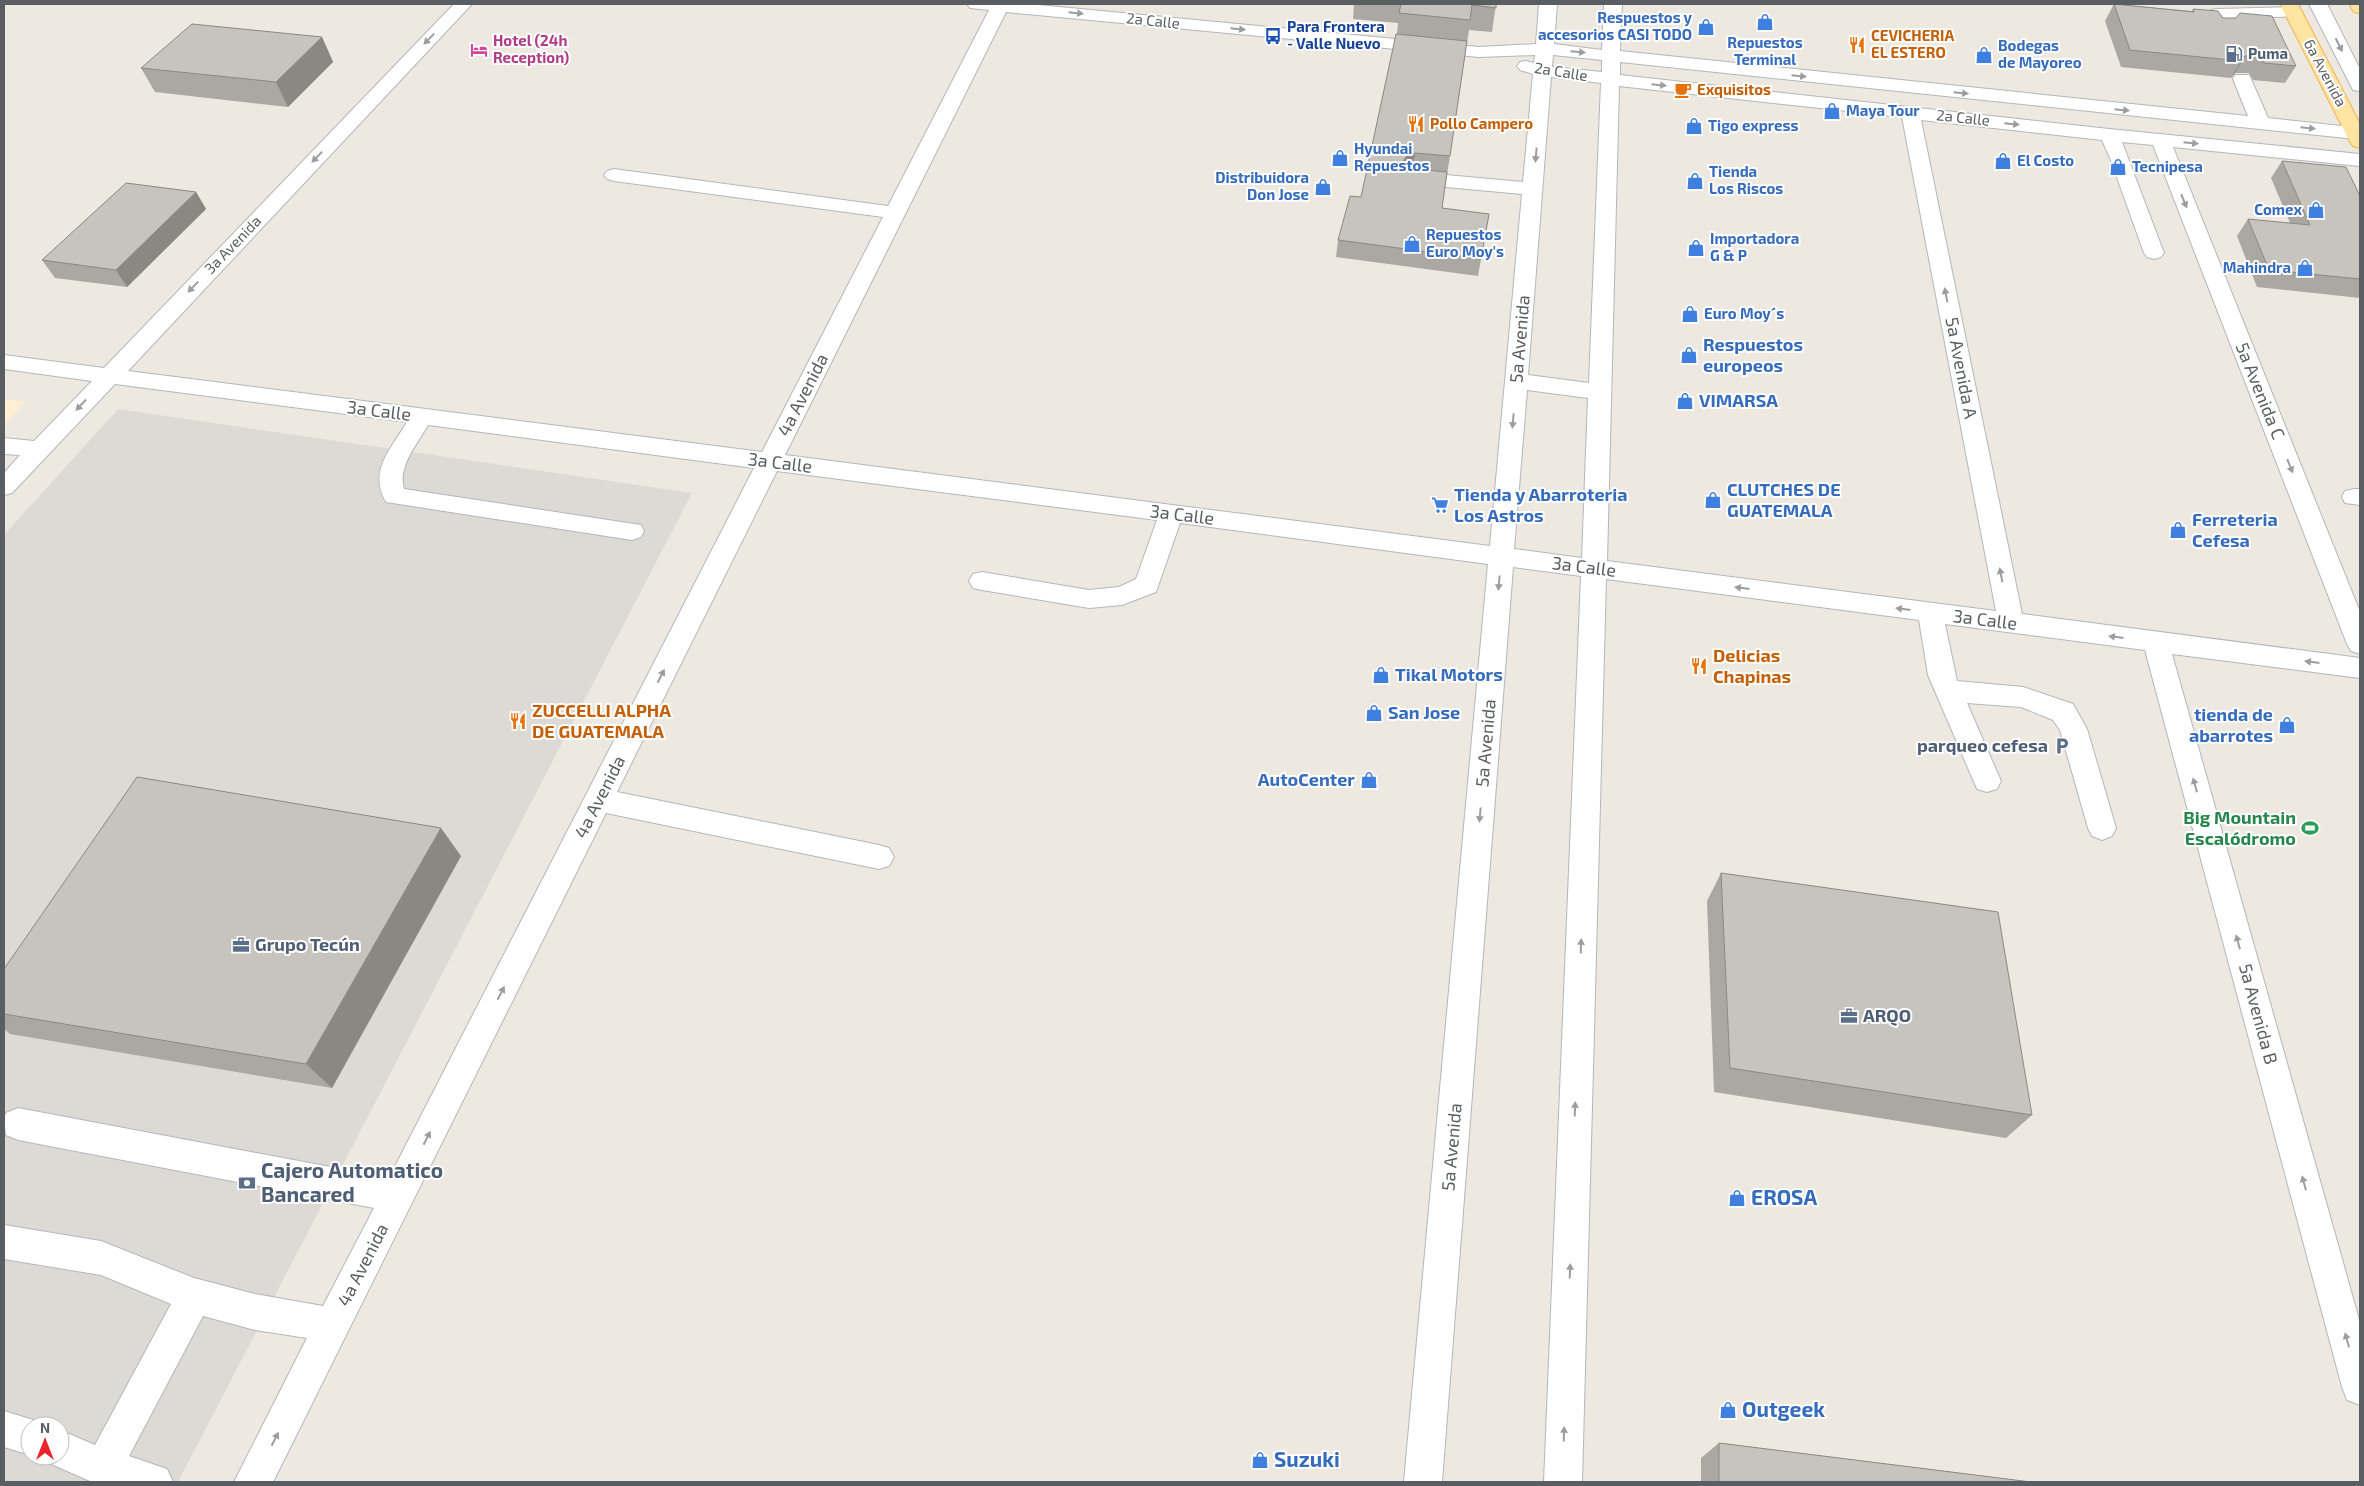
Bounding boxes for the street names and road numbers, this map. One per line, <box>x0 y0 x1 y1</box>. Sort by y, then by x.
street label: 2a Calle <box>1125 8 1181 32</box>
street label: 6a Avenida <box>2301 36 2351 109</box>
street label: 2a Calle <box>1533 58 1589 84</box>
street label: 2a Calle <box>1935 105 1991 129</box>
street label: 3a Avenida <box>200 212 264 277</box>
street label: 5a Avenida <box>1504 294 1534 384</box>
street label: 5a Avenida A <box>1941 315 1983 421</box>
street label: 5a Avenida C <box>2232 339 2290 442</box>
street label: 4a Avenida <box>772 350 832 439</box>
street label: 3a Calle <box>346 395 412 425</box>
street label: 3a Calle <box>747 447 813 477</box>
street label: 3a Calle <box>1149 499 1215 529</box>
street label: 3a Calle <box>1551 551 1617 581</box>
street label: 3a Calle <box>1952 604 2018 634</box>
street label: 5a Avenida <box>1470 698 1500 788</box>
street label: 4a Avenida <box>569 752 629 841</box>
street label: 5a Avenida B <box>2235 961 2283 1066</box>
street label: 5a Avenida <box>1436 1102 1466 1192</box>
street label: 4a Avenida <box>332 1220 392 1309</box>

